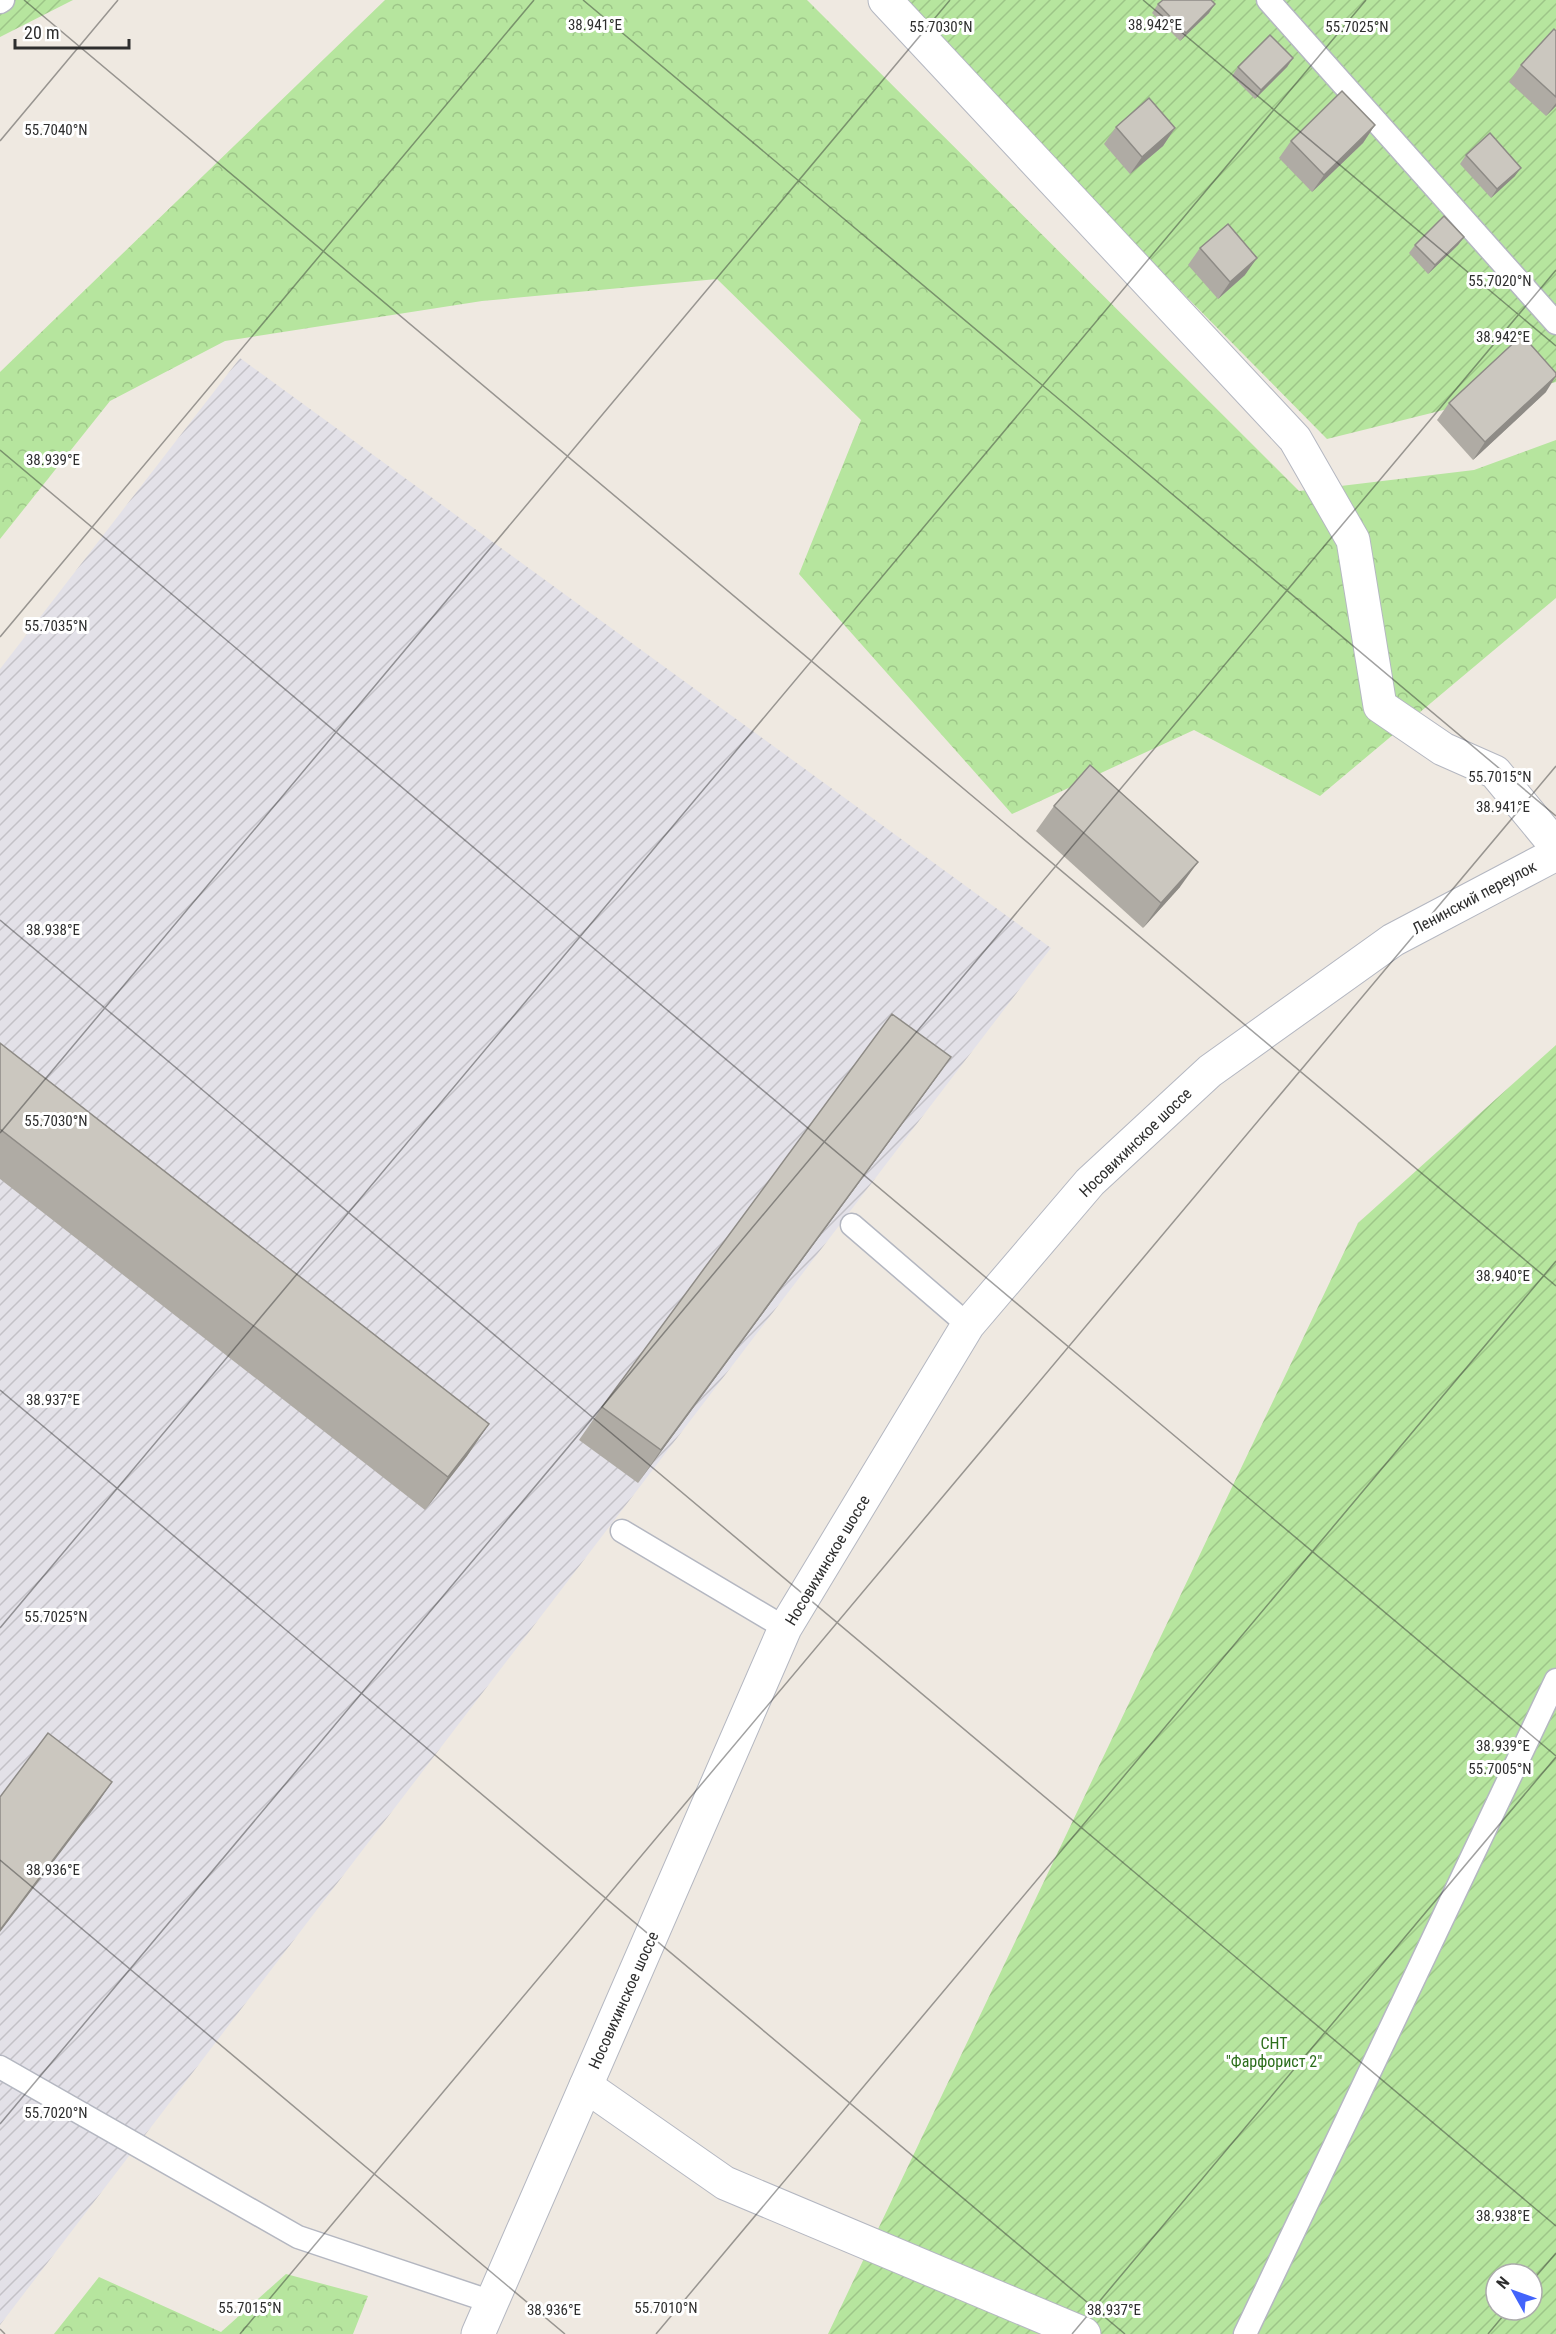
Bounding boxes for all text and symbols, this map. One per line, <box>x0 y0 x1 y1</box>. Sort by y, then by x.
scale bar <box>15 12 129 50</box>
text: 38.941°E <box>568 16 622 34</box>
text: 38.942°E <box>1128 16 1182 34</box>
text: 55.7030°N <box>909 18 973 36</box>
text: 55.7025°N <box>1325 18 1389 36</box>
text: 20 m <box>24 22 59 43</box>
text: 55.7040°N <box>24 121 88 139</box>
text: 55.7020°N <box>1468 272 1532 290</box>
text: 38.942°E <box>1476 328 1530 346</box>
text: 38.939°E <box>26 451 80 469</box>
text: 55.7035°N <box>24 617 88 635</box>
text: 55.7015°N <box>1468 768 1532 786</box>
text: 38.941°E <box>1476 798 1530 816</box>
street label: Ленинский переулок <box>1409 857 1540 938</box>
text: 38.938°E <box>26 921 80 939</box>
street label: Носовихинское шоссе <box>1075 1084 1195 1201</box>
text: 55.7030°N <box>24 1112 88 1130</box>
text: 38.940°E <box>1476 1267 1530 1285</box>
text: 38.937°E <box>26 1391 80 1409</box>
street label: Носовихинское шоссе <box>781 1492 874 1629</box>
text: 55.7025°N <box>24 1608 88 1626</box>
text: 38.939°E <box>1476 1737 1530 1755</box>
text: 55.7005°N <box>1468 1760 1532 1778</box>
text: 38.936°E <box>26 1861 80 1879</box>
street label: Носовихинское шоссе <box>585 1928 662 2072</box>
park label: СНТ "Фарфорист 2" <box>1226 2034 1322 2071</box>
text: 55.7020°N <box>24 2104 88 2122</box>
text: 38.938°E <box>1476 2207 1530 2225</box>
north arrow <box>1484 2262 1544 2322</box>
text: N <box>1492 2273 1513 2293</box>
text: 55.7015°N <box>218 2299 282 2317</box>
text: 55.7010°N <box>634 2299 698 2317</box>
text: 38.936°E <box>527 2301 581 2319</box>
text: 38.937°E <box>1087 2301 1141 2319</box>

